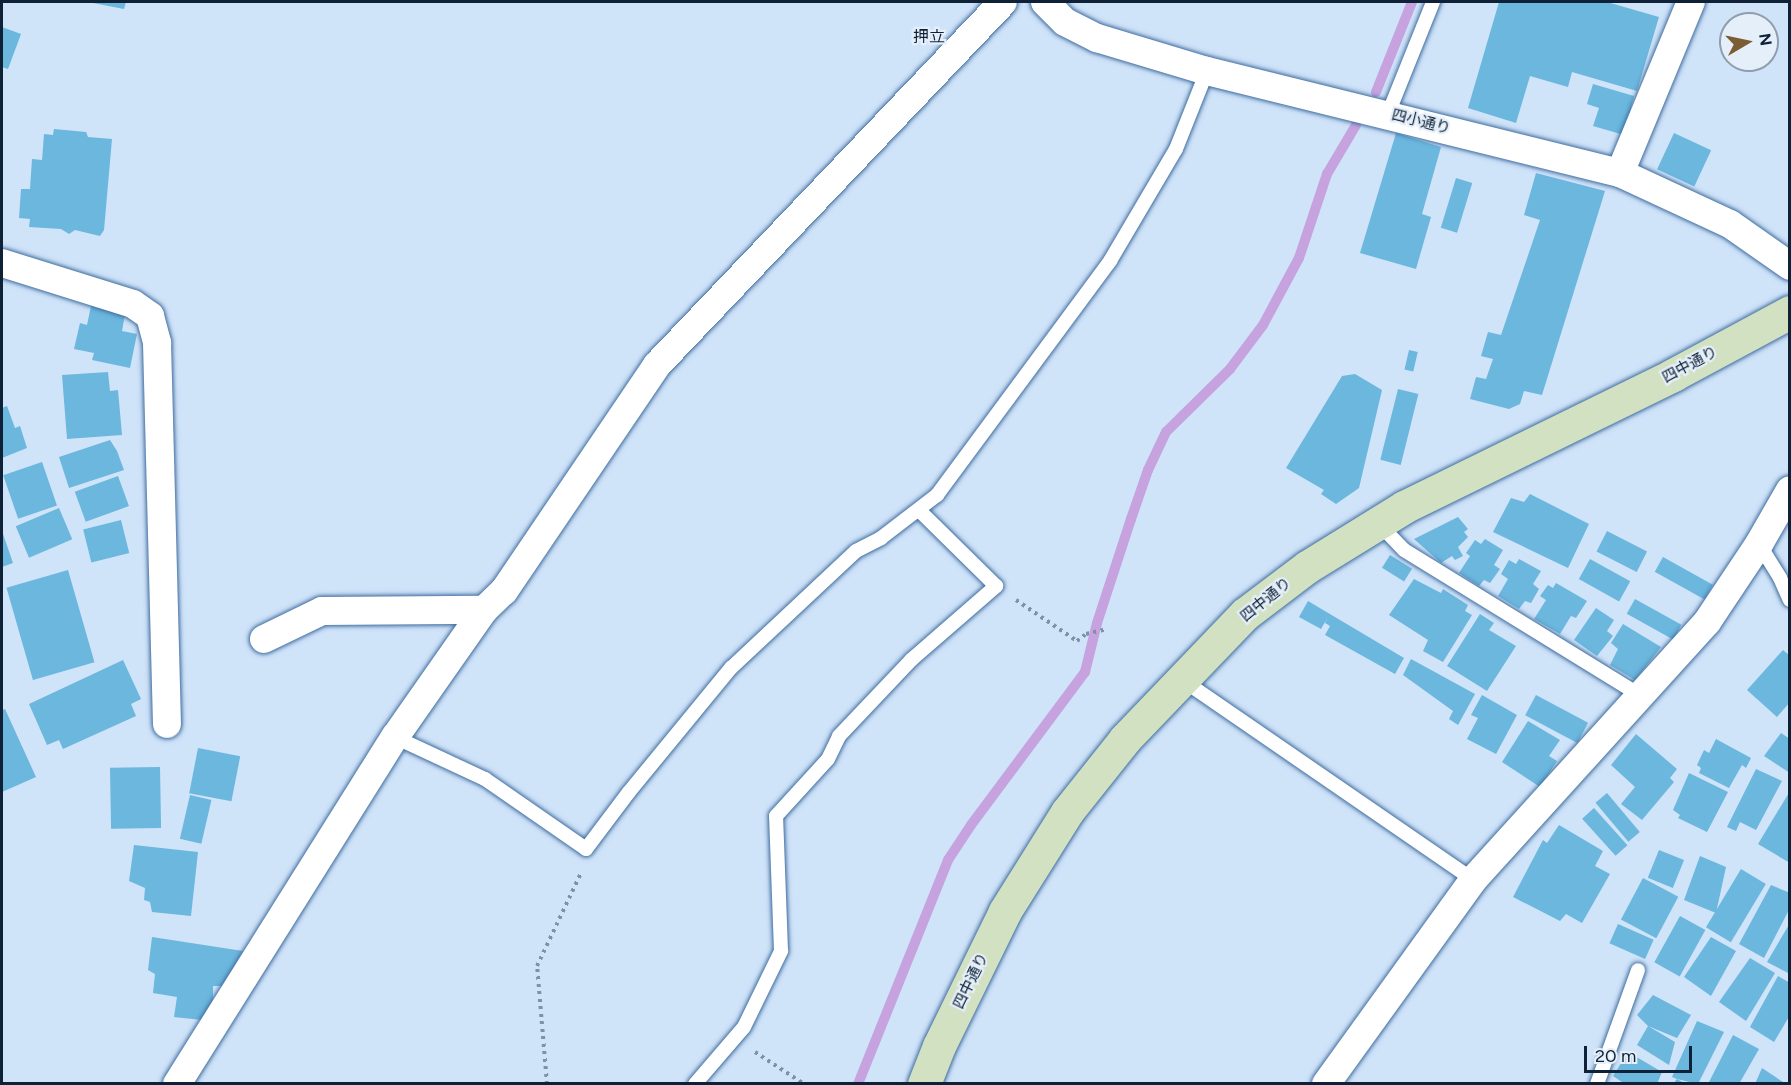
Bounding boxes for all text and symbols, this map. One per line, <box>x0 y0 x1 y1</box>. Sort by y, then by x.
north arrow <box>1719 12 1779 72</box>
district label: 押立 <box>913 27 945 47</box>
text: N <box>1755 32 1776 47</box>
street label: 四小通り <box>1390 106 1452 138</box>
street label: 四中通り <box>1659 343 1721 387</box>
street label: 四中通り <box>1237 574 1295 626</box>
street label: 四中通り <box>950 950 992 1012</box>
scale bar <box>1587 1034 1695 1072</box>
text: 20 m <box>1595 1045 1636 1067</box>

